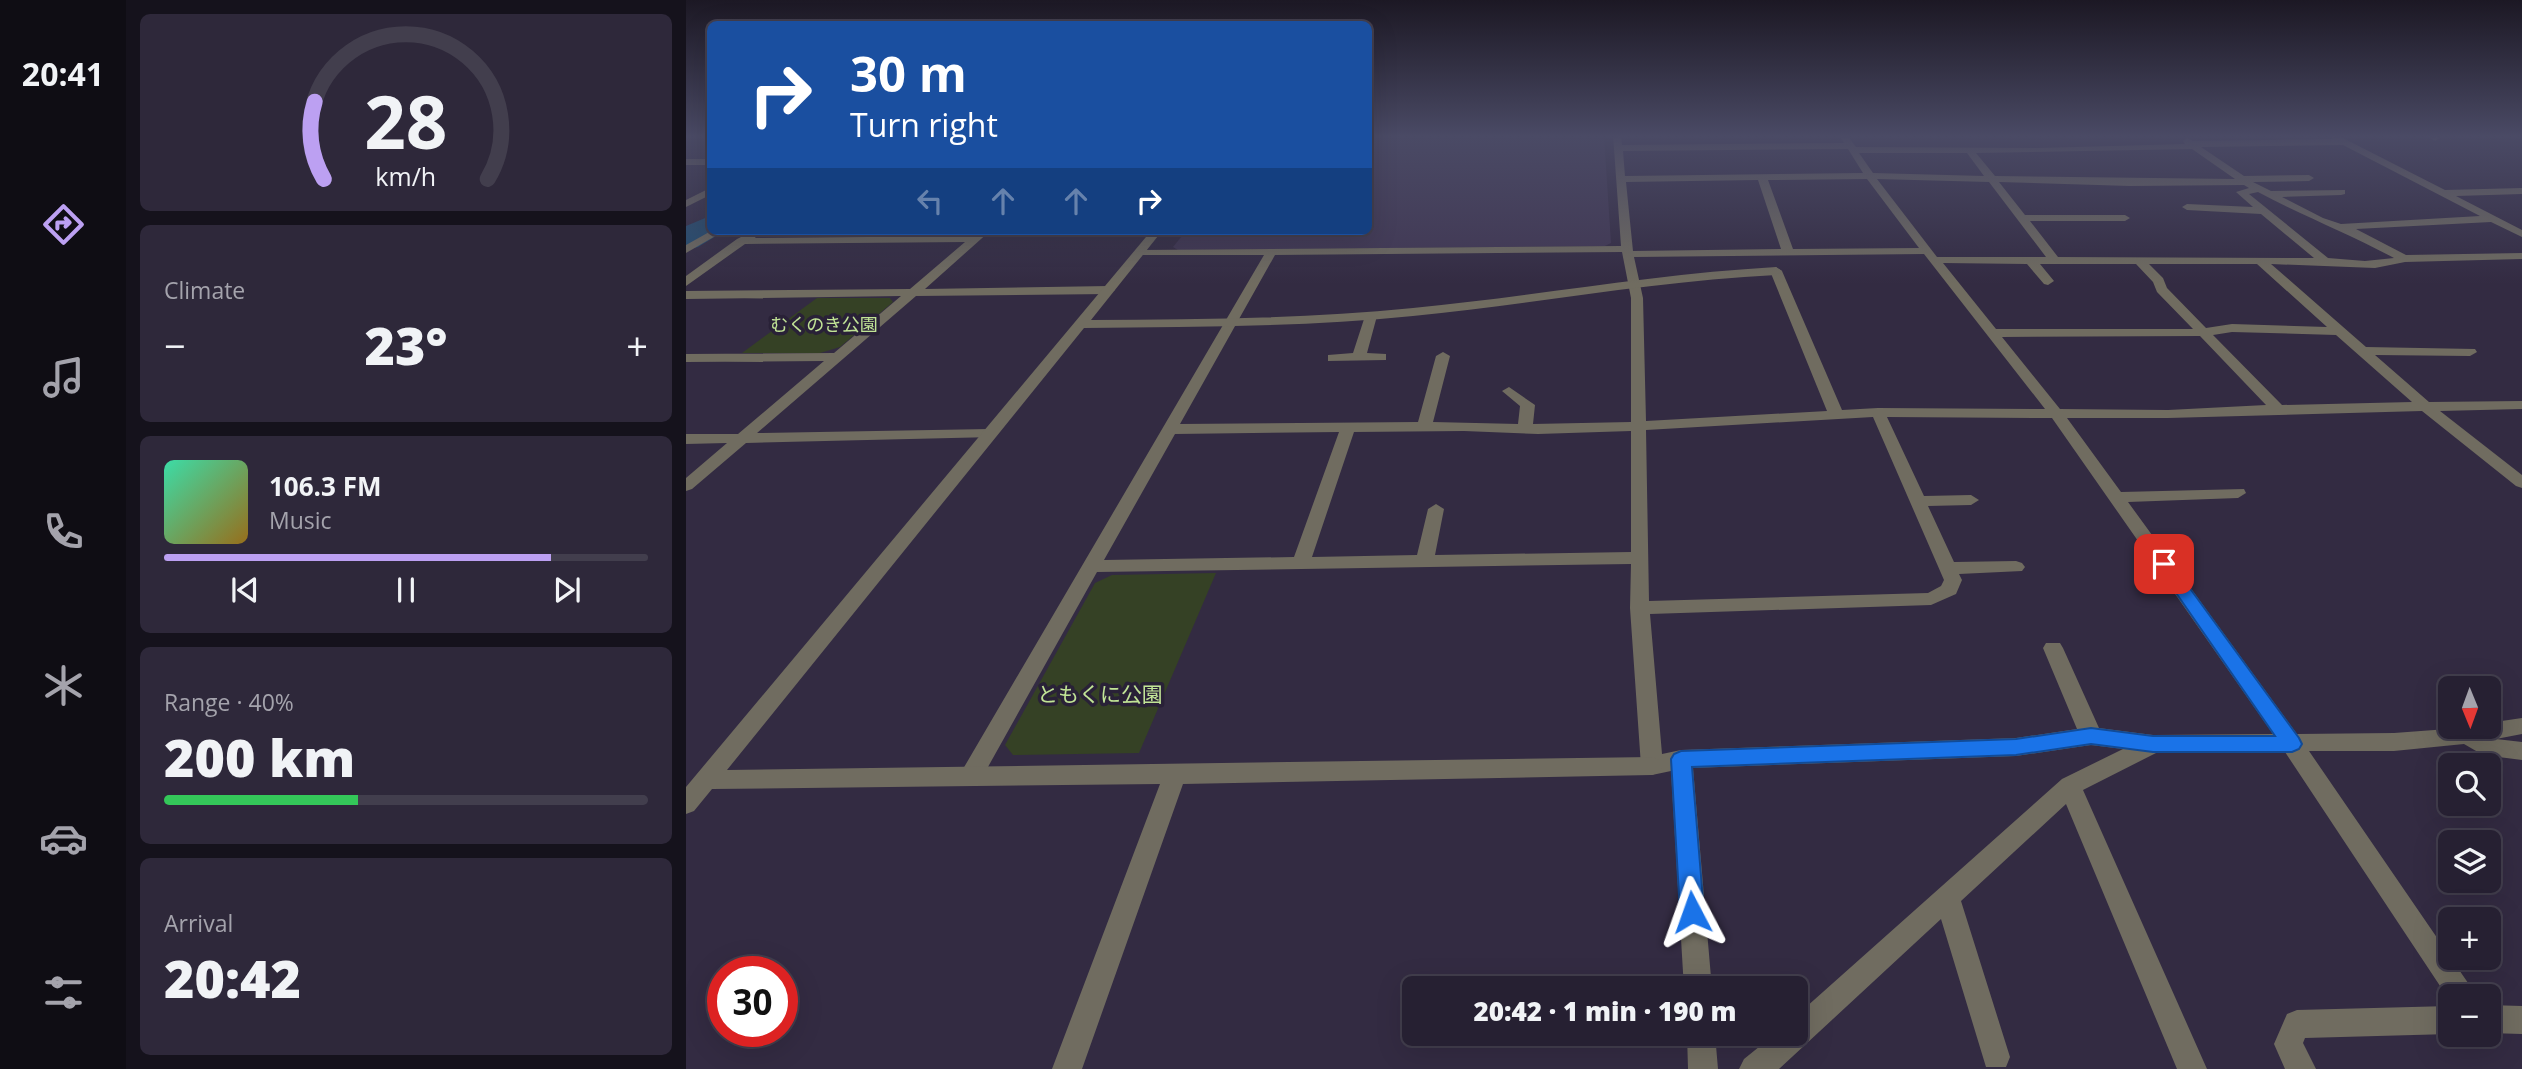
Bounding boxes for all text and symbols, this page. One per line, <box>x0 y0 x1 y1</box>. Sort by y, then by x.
text: 30 m <box>850 40 967 106</box>
icon: right <box>735 49 826 140</box>
text: 20:41 <box>22 52 104 95</box>
text: 28 <box>364 71 448 170</box>
text: Turn right <box>850 103 998 146</box>
text: km/h <box>376 158 436 192</box>
icon: left <box>911 182 949 220</box>
icon: ahead <box>984 182 1022 220</box>
icon: ahead <box>1057 182 1095 220</box>
icon: right <box>1130 182 1168 220</box>
icon: directions <box>39 200 88 249</box>
text: Climate <box>164 274 245 306</box>
text: 23° <box>365 309 447 380</box>
park label: むくのき公園 <box>770 312 878 336</box>
text: − <box>164 319 186 371</box>
text: + <box>626 319 648 371</box>
icon: music <box>39 353 88 402</box>
text: 106.3 FM <box>269 468 381 504</box>
text: Music <box>269 504 332 536</box>
icon: phone <box>39 507 88 556</box>
pin <box>2134 534 2194 594</box>
icon: arrive <box>2145 545 2183 583</box>
icon: previous <box>226 571 264 609</box>
icon: pause <box>387 571 425 609</box>
icon: next <box>548 571 586 609</box>
icon: climate <box>39 661 88 710</box>
north arrow <box>2438 676 2501 738</box>
map controls <box>2438 676 2501 1047</box>
park label: ともくに公園 <box>1037 680 1163 708</box>
text: Range · 40% <box>164 686 294 718</box>
text: 200 km <box>164 721 355 792</box>
button: search <box>2438 753 2501 816</box>
icon: car <box>39 814 88 863</box>
button: layers <box>2438 830 2501 893</box>
position arrow <box>1655 875 1729 949</box>
text: Arrival <box>164 907 233 939</box>
button: + <box>2438 907 2501 970</box>
text: 20:42 <box>164 942 301 1013</box>
speed limit sign: 30 <box>707 956 798 1047</box>
icon: filters <box>39 968 88 1017</box>
button: − <box>2438 984 2501 1047</box>
text: 20:42 · 1 min · 190 m <box>1474 993 1736 1029</box>

